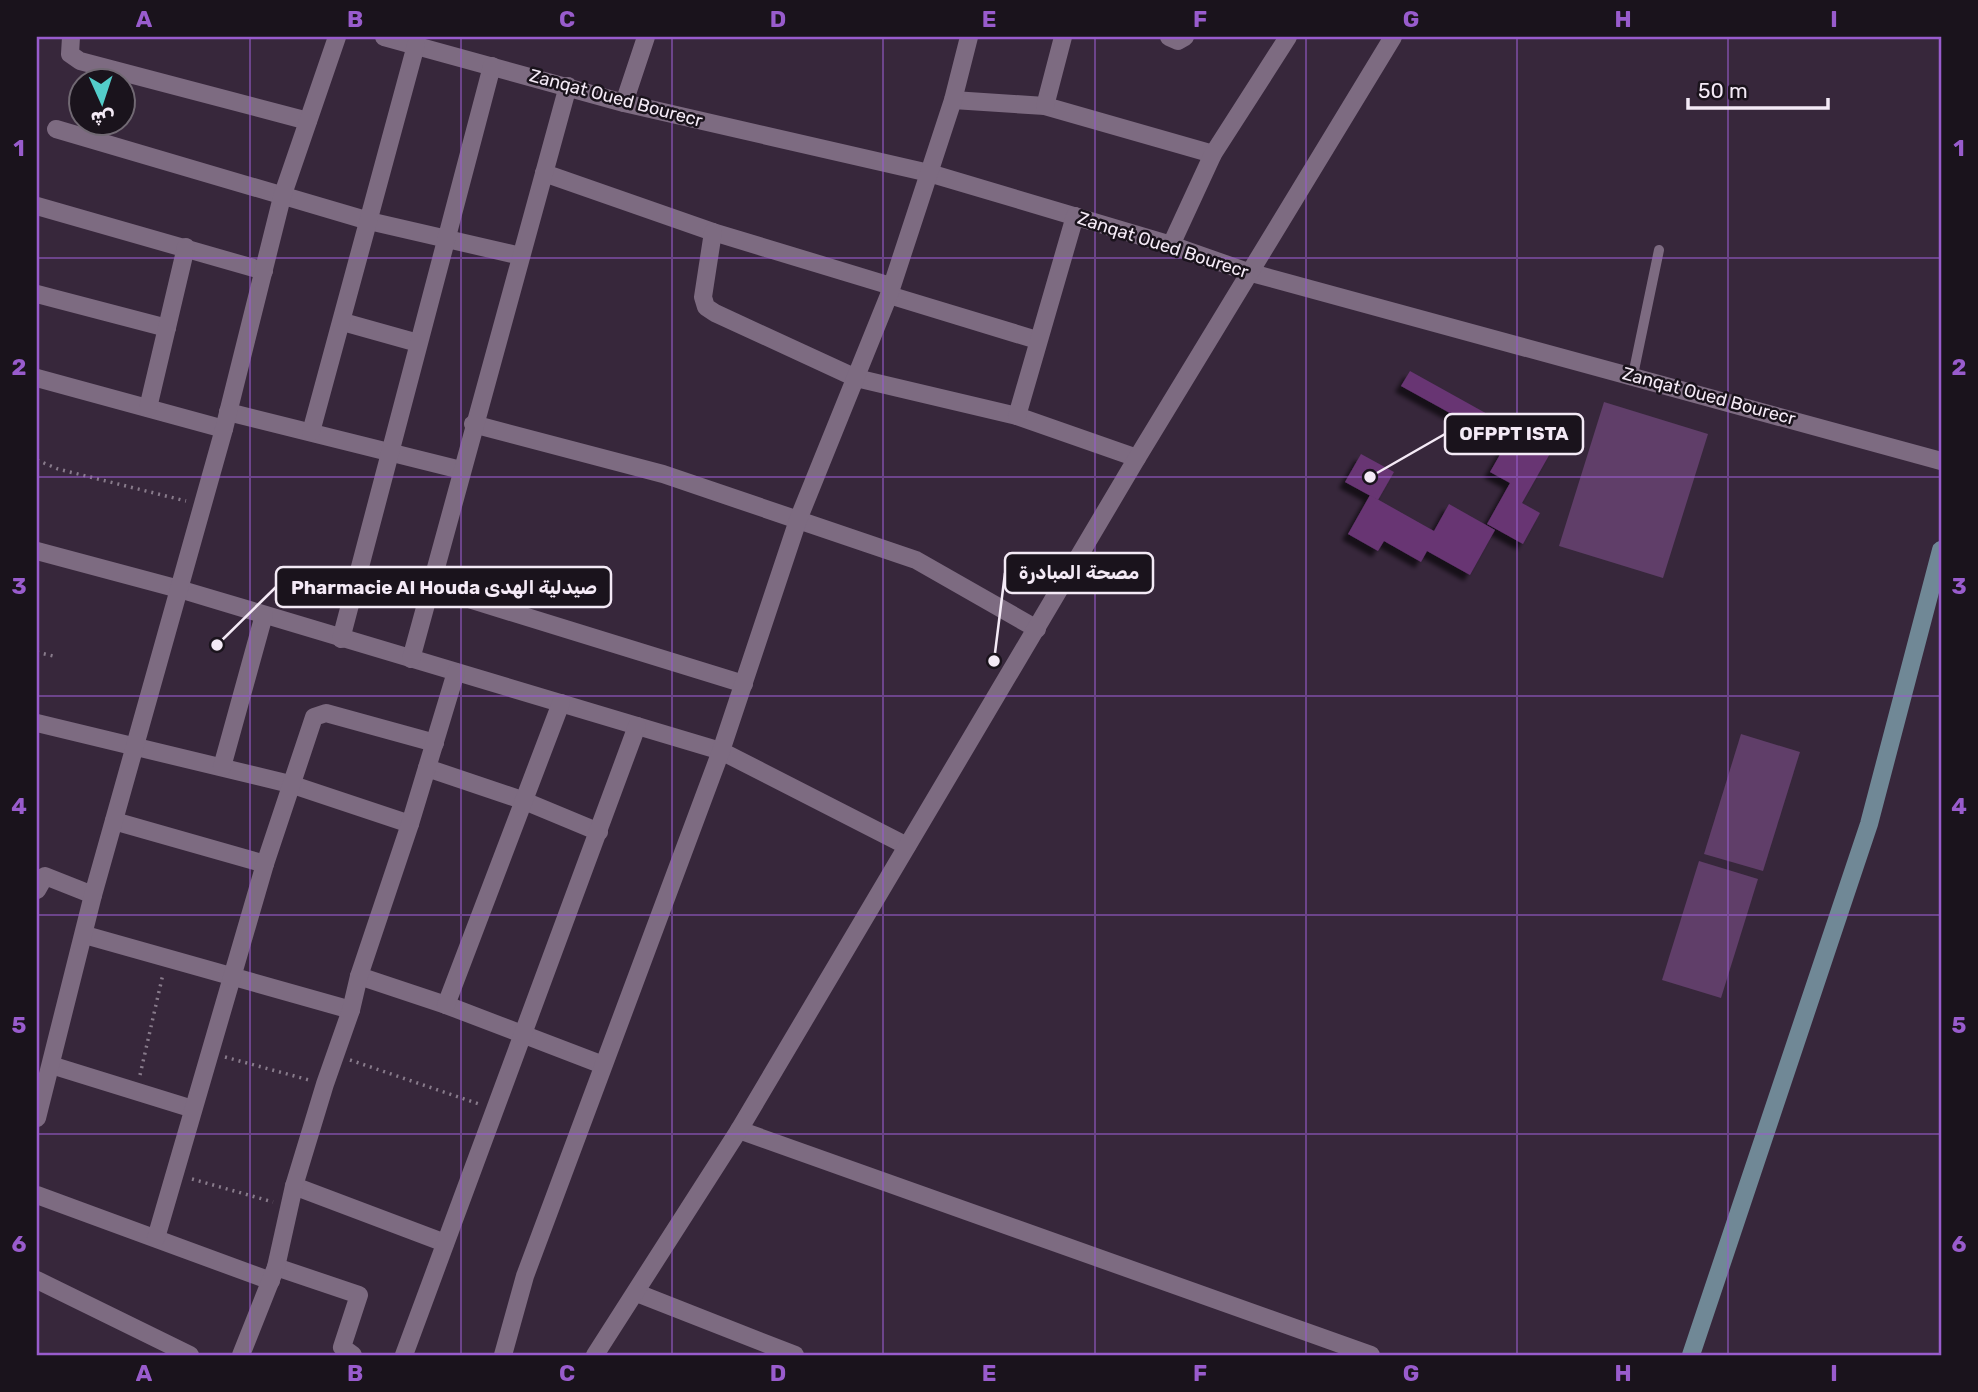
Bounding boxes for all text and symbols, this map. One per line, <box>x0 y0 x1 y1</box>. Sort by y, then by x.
text: A <box>136 5 153 33</box>
text: B <box>347 5 363 33</box>
text: C <box>559 5 575 33</box>
text: D <box>770 5 786 33</box>
text: E <box>982 5 996 33</box>
text: F <box>1193 5 1207 33</box>
text: G <box>1403 5 1419 33</box>
text: H <box>1614 5 1632 33</box>
text: I <box>1830 5 1838 33</box>
street label: Zanqat Oued Bourecr <box>527 64 705 132</box>
north arrow <box>66 66 136 136</box>
scale bar <box>1688 66 1828 110</box>
text: 50 m <box>1698 78 1748 103</box>
text: ش <box>90 106 115 131</box>
text: 1 <box>13 134 25 162</box>
text: 1 <box>1953 134 1965 162</box>
street label: Zanqat Oued Bourecr <box>1075 207 1251 283</box>
text: 2 <box>12 353 26 381</box>
text: 2 <box>1952 353 1966 381</box>
street label: Zanqat Oued Bourecr <box>1620 362 1798 430</box>
callout: OFPPT ISTA <box>1445 414 1583 454</box>
text: OFPPT ISTA <box>1459 422 1569 445</box>
callout: مصحة المبادرة <box>1005 553 1153 593</box>
text: مصحة المبادرة <box>1019 561 1139 584</box>
callout: Pharmacie Al Houda صيدلية الهدى <box>276 567 611 607</box>
text: 3 <box>11 572 27 600</box>
text: 3 <box>1951 572 1967 600</box>
text: Pharmacie Al Houda صيدلية الهدى <box>291 576 597 599</box>
text: 4 <box>11 792 27 820</box>
text: 4 <box>1951 792 1967 820</box>
text: 5 <box>12 1011 27 1039</box>
text: 5 <box>1952 1011 1967 1039</box>
text: 6 <box>12 1230 27 1258</box>
text: 6 <box>1952 1230 1967 1258</box>
text: A <box>136 1359 153 1387</box>
text: B <box>347 1359 363 1387</box>
text: C <box>559 1359 575 1387</box>
text: D <box>770 1359 786 1387</box>
text: E <box>982 1359 996 1387</box>
text: F <box>1193 1359 1207 1387</box>
text: G <box>1403 1359 1419 1387</box>
text: H <box>1614 1359 1632 1387</box>
text: I <box>1830 1359 1838 1387</box>

